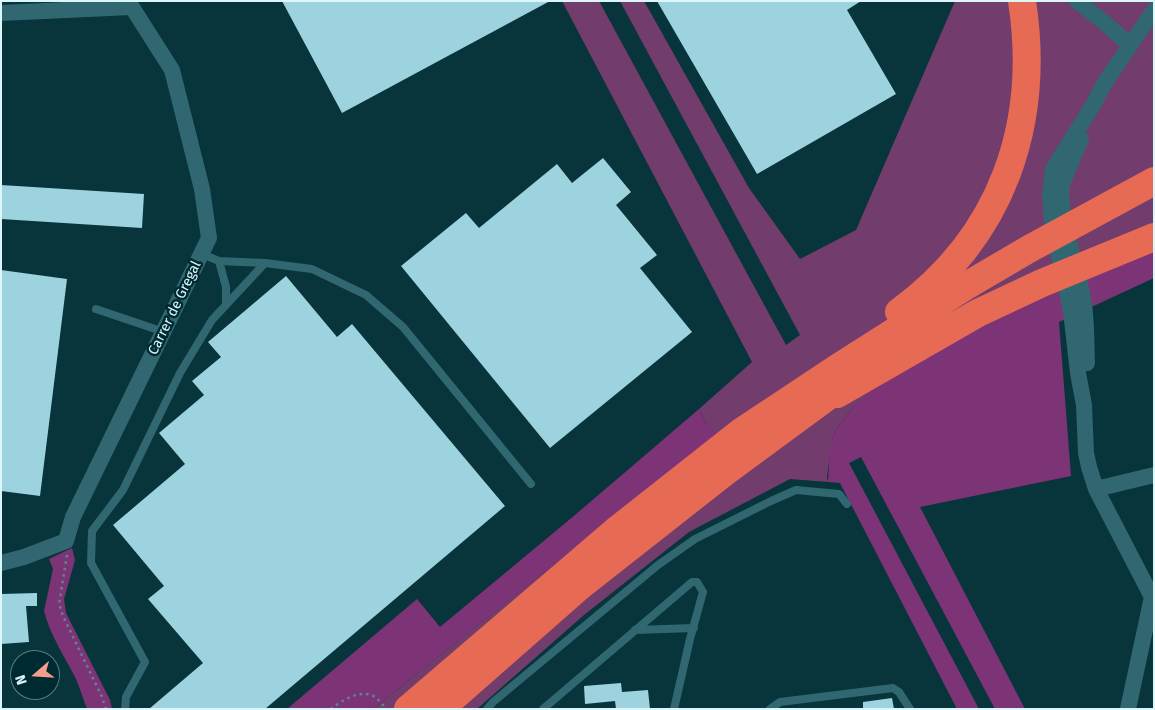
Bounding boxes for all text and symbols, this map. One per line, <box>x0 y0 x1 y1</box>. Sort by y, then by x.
street label: Carrer de Gregal <box>145 258 205 358</box>
north arrow <box>10 650 60 700</box>
text: N <box>12 673 31 687</box>

